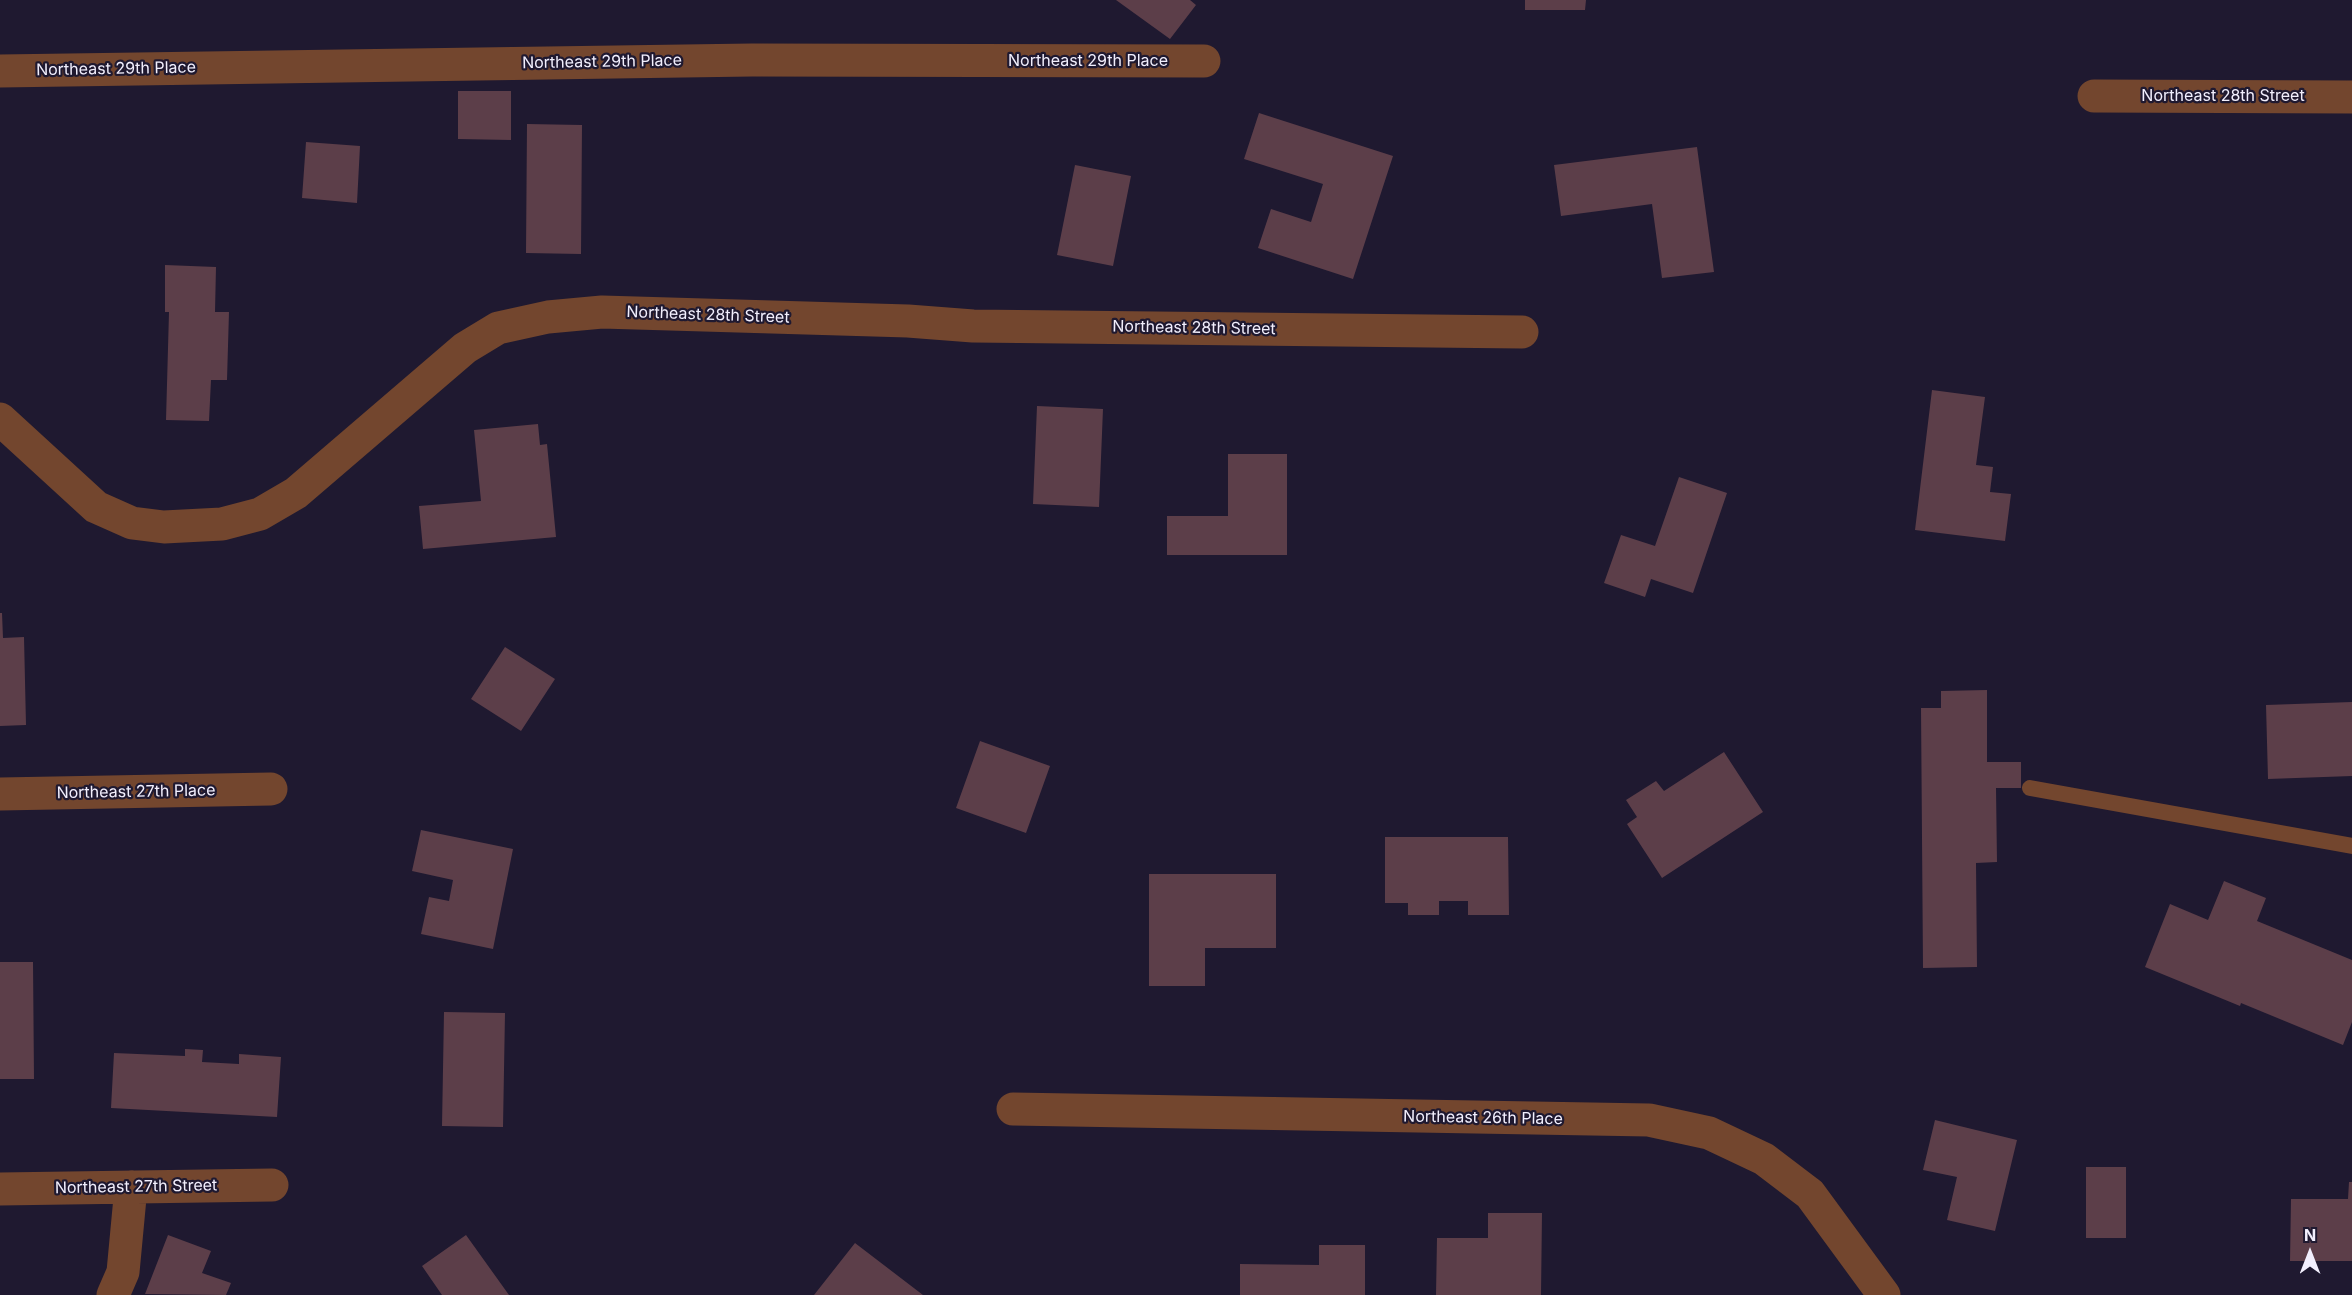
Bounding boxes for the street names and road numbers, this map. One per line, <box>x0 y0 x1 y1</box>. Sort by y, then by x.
street label: Northeast 29th Place <box>522 51 682 73</box>
street label: Northeast 29th Place <box>1008 51 1168 71</box>
street label: Northeast 29th Place <box>36 58 196 80</box>
street label: Northeast 28th Street <box>2141 86 2305 106</box>
street label: Northeast 28th Street <box>626 303 790 327</box>
street label: Northeast 28th Street <box>1112 317 1276 339</box>
street label: Northeast 27th Place <box>56 781 216 803</box>
street label: Northeast 26th Place <box>1403 1107 1563 1129</box>
street label: Northeast 27th Street <box>55 1176 217 1198</box>

